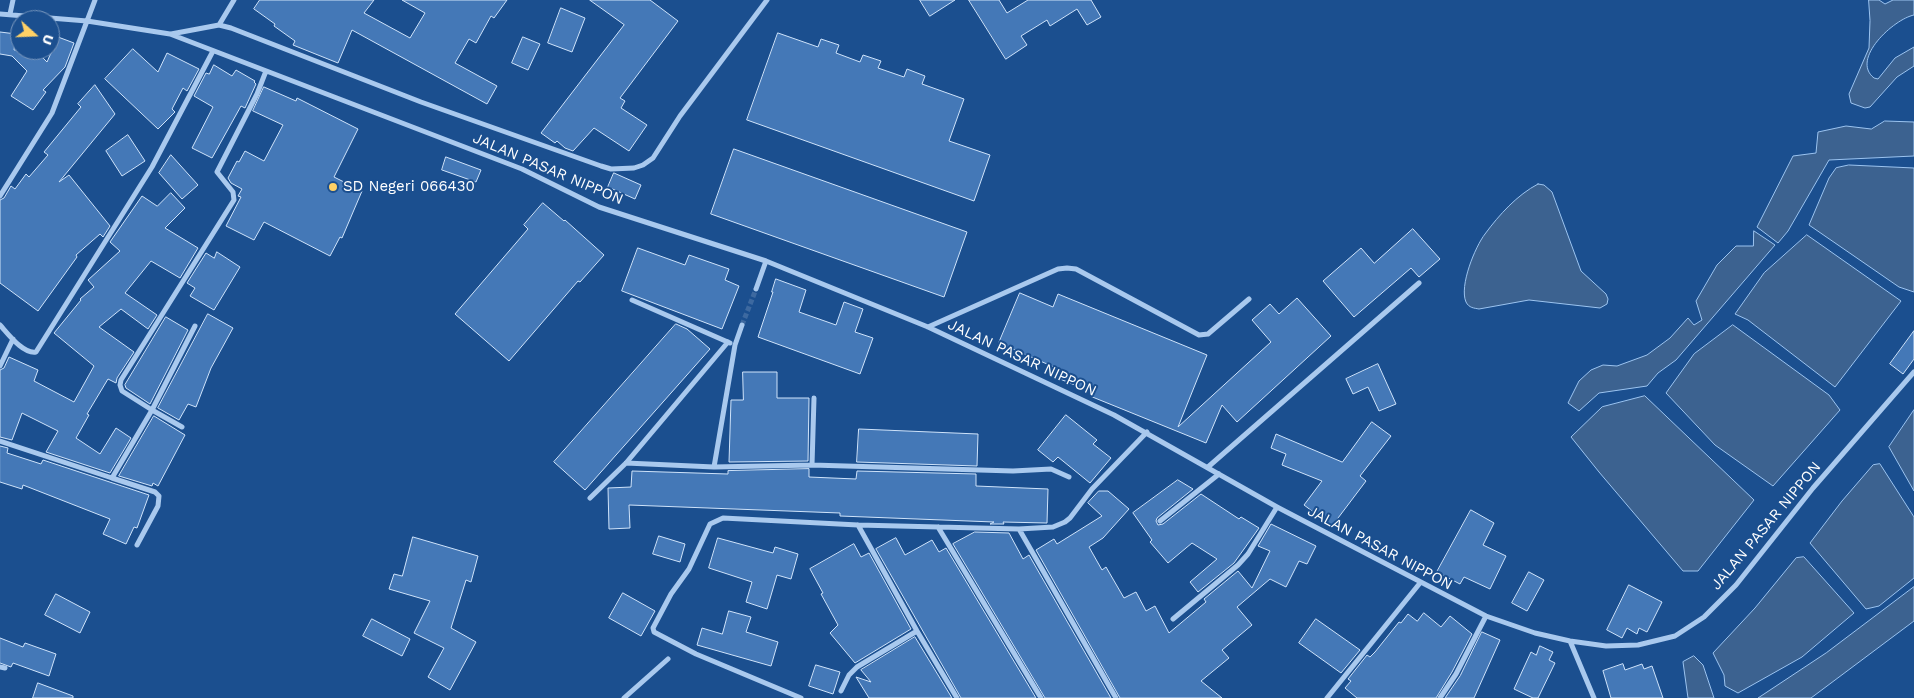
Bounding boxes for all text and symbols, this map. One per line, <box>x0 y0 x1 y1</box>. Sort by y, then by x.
north arrow <box>10 10 60 60</box>
text: U <box>39 32 57 47</box>
street label: JALAN PASAR NIPPON <box>470 129 626 209</box>
place label: SD Negeri 066430 <box>343 178 475 196</box>
marker: SD Negeri 066430 <box>327 181 339 193</box>
street label: JALAN PASAR NIPPON <box>945 316 1099 400</box>
street label: JALAN PASAR NIPPON <box>1707 458 1825 594</box>
street label: JALAN PASAR NIPPON <box>1304 502 1456 594</box>

